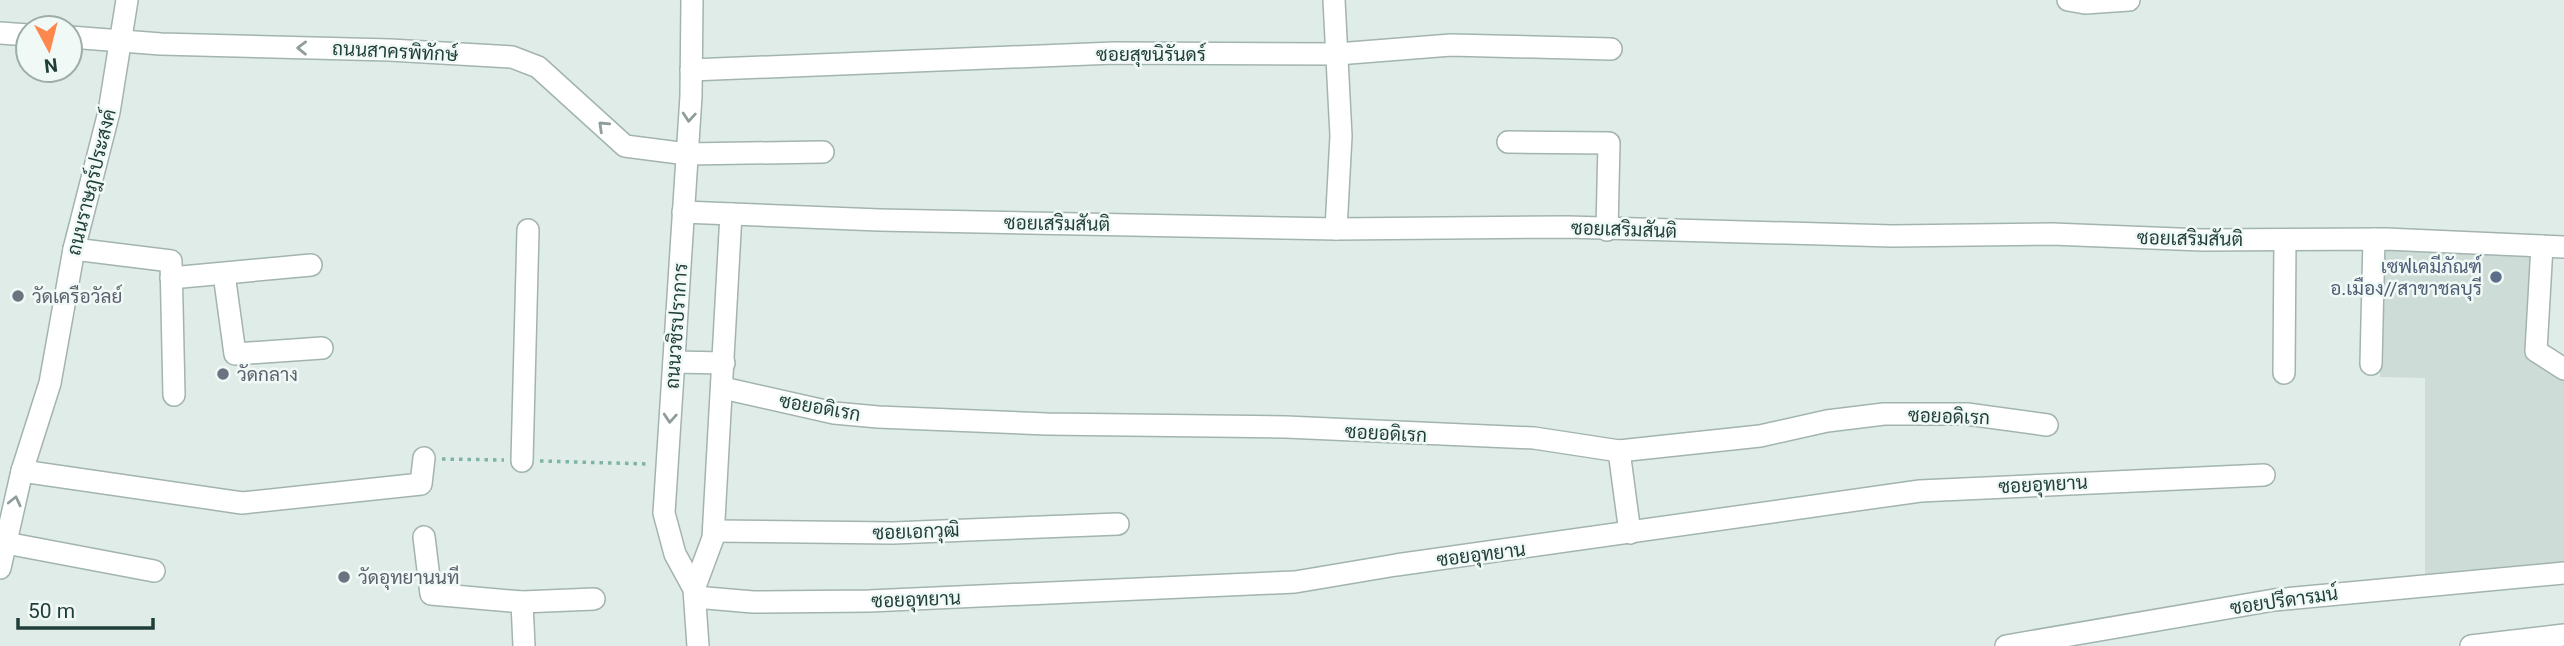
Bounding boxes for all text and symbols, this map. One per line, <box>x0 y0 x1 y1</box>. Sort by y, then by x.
north arrow <box>14 14 84 84</box>
street label: ถนนสาครพิทักษ์ <box>331 36 460 66</box>
one-way arrow <box>296 40 307 55</box>
street label: ซอยสุขนิรันดร์ <box>1096 42 1206 67</box>
text: N <box>43 53 59 78</box>
street label: ถนนราษฎร์ประสงค์ <box>61 106 122 258</box>
one-way arrow <box>682 112 697 123</box>
one-way arrow <box>598 121 611 134</box>
street label: ซอยเสริมสันติ <box>1004 211 1110 236</box>
street label: ซอยเสริมสันติ <box>1571 216 1677 243</box>
street label: ซอยเสริมสันติ <box>2137 226 2243 251</box>
place label: เซฟเคมีภัณฑ์ อ.เมือง//สาขาชลบุรี <box>2330 254 2482 301</box>
street label: ถนนวชิรปราการ <box>661 262 692 390</box>
marker: เซฟเคมีภัณฑ์ อ.เมือง//สาขาชลบุรี <box>2488 269 2504 285</box>
place label: วัดเครือวัลย์ <box>32 284 122 308</box>
marker: วัดเครือวัลย์ <box>10 288 26 304</box>
place label: วัดกลาง <box>237 363 298 386</box>
marker: วัดกลาง <box>215 366 231 382</box>
street label: ซอยอดิเรก <box>777 389 862 426</box>
street label: ซอยอดิเรก <box>1908 404 1990 429</box>
one-way arrow <box>663 412 678 423</box>
street label: ซอยอดิเรก <box>1344 420 1428 447</box>
street label: ซอยอุทยาน <box>1998 471 2088 499</box>
one-way arrow <box>7 495 22 507</box>
street label: ซอยเอกวุฒิ <box>872 518 960 546</box>
street label: ซอยอุทยาน <box>1435 538 1527 572</box>
place label: วัดอุทยานนที <box>358 565 459 590</box>
marker: วัดอุทยานนที <box>336 569 352 585</box>
street label: ซอยปรีดารมน์ <box>2228 581 2340 619</box>
scale bar <box>18 586 152 630</box>
street label: ซอยอุทยาน <box>871 586 961 614</box>
text: 50 m <box>28 599 75 623</box>

